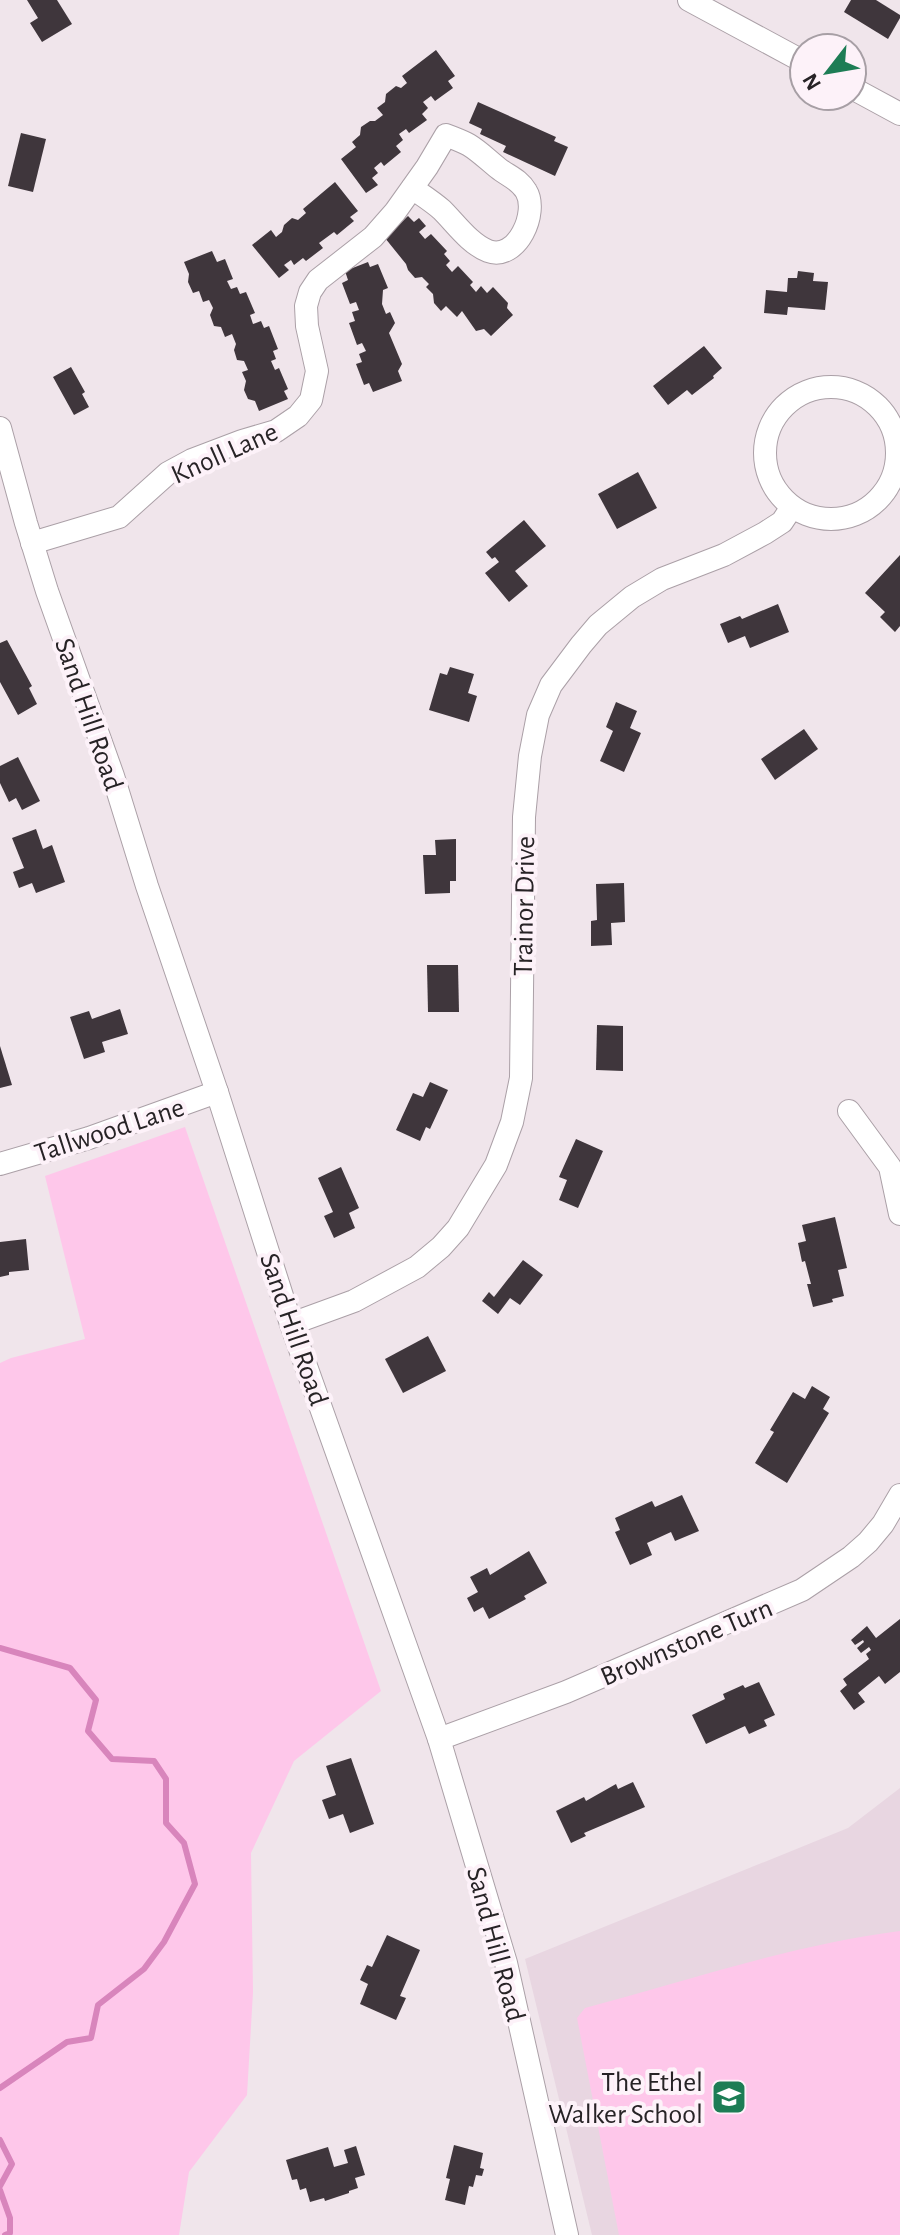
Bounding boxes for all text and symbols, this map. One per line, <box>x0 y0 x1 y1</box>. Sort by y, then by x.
north arrow <box>788 32 868 112</box>
text: N <box>798 70 825 94</box>
street label: Knoll Lane <box>167 418 282 490</box>
street label: Sand Hill Road <box>49 635 127 794</box>
street label: Trainor Drive <box>510 836 540 976</box>
street label: Tallwood Lane <box>31 1094 188 1168</box>
street label: Sand Hill Road <box>254 1250 332 1409</box>
street label: Brownstone Turn <box>597 1594 777 1692</box>
street label: Sand Hill Road <box>461 1864 529 2025</box>
place label: The Ethel Walker School <box>548 2069 703 2129</box>
school or university icon: The Ethel Walker School <box>710 2078 748 2116</box>

